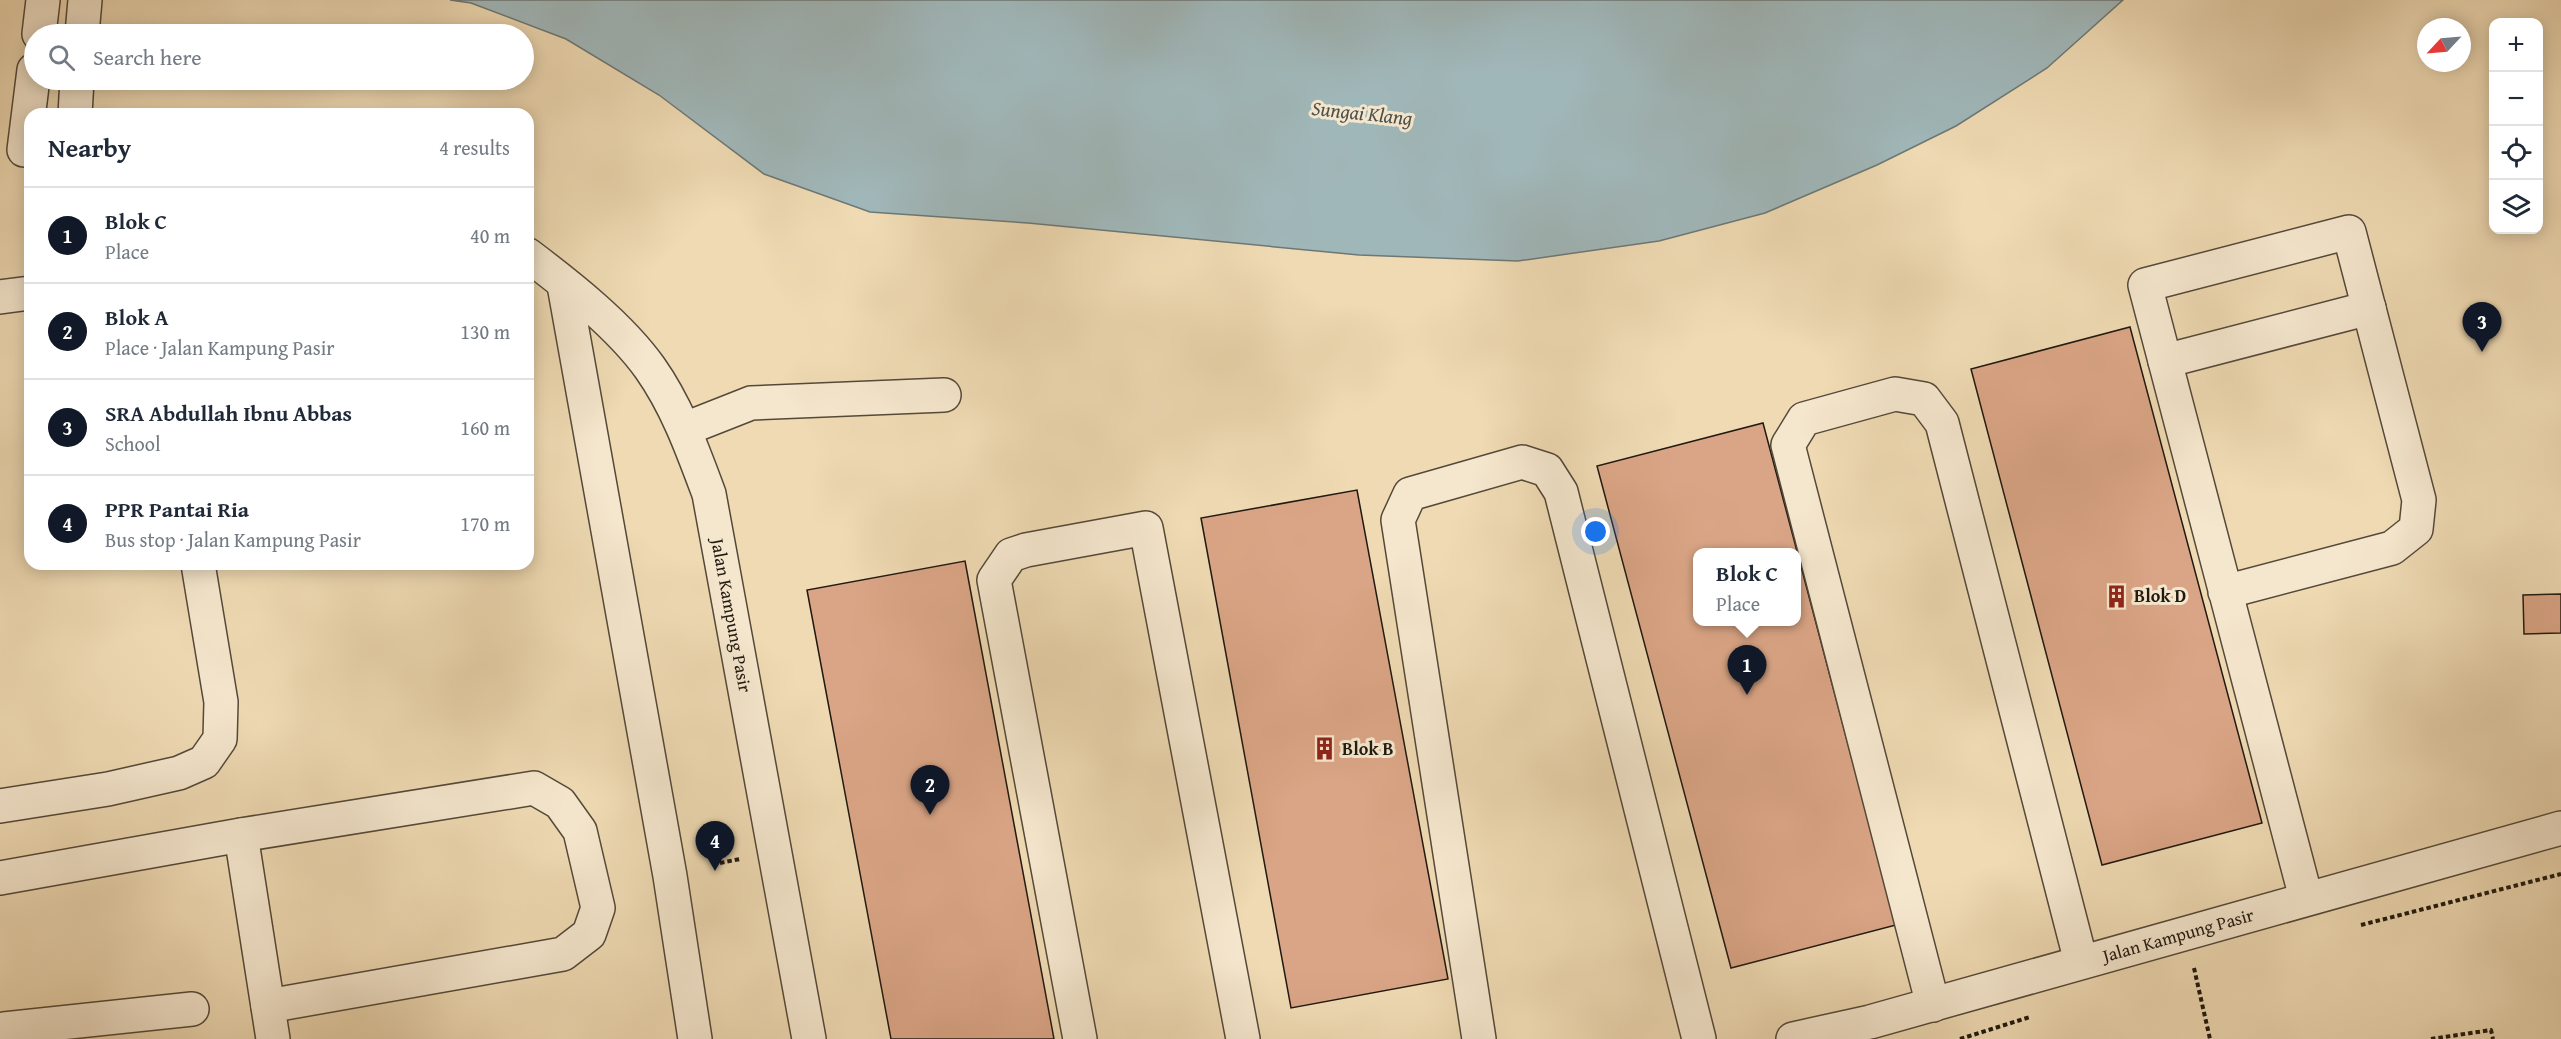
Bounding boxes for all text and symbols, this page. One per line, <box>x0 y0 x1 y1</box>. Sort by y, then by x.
north arrow <box>2417 18 2471 72</box>
map controls <box>2489 18 2543 234</box>
button: + <box>2489 18 2543 72</box>
search box <box>24 24 534 90</box>
icon: search <box>45 41 78 74</box>
text: Search here <box>93 41 202 73</box>
button: − <box>2489 72 2543 126</box>
water label: Sungai Klang <box>1310 93 1414 132</box>
button: locate <box>2489 126 2543 180</box>
text: Nearby <box>48 128 131 167</box>
text: 4 results <box>439 133 510 162</box>
button: layers <box>2489 180 2543 234</box>
text: Blok C <box>105 205 167 237</box>
text: 1 <box>62 221 73 250</box>
text: 40 m <box>470 221 510 250</box>
text: Place <box>105 237 149 266</box>
text: Blok A <box>105 301 169 333</box>
pin: 3 <box>2462 302 2502 352</box>
text: 2 <box>62 317 73 346</box>
text: 130 m <box>460 317 510 346</box>
text: Place · Jalan Kampung Pasir <box>105 333 334 362</box>
text: SRA Abdullah Ibnu Abbas <box>105 397 352 429</box>
text: 3 <box>62 413 73 442</box>
text: 160 m <box>460 413 510 442</box>
text: School <box>105 429 161 458</box>
text: PPR Pantai Ria <box>105 493 249 525</box>
text: 4 <box>62 509 73 538</box>
text: 170 m <box>460 509 510 538</box>
your location <box>1581 517 1610 546</box>
text: Bus stop · Jalan Kampung Pasir <box>105 525 361 554</box>
street label: Jalan Kampung Pasir <box>704 534 759 695</box>
popup <box>1693 548 1801 626</box>
text: Blok C <box>1716 557 1778 589</box>
place label: Blok D <box>2134 582 2186 609</box>
building icon: Blok D <box>2103 583 2129 609</box>
text: Place <box>1716 589 1760 618</box>
pin: 1 <box>1728 646 1766 695</box>
place label: Blok B <box>1342 735 1394 762</box>
building icon: Blok B <box>1311 736 1337 762</box>
pin: 2 <box>910 766 950 815</box>
pin: 4 <box>696 822 734 871</box>
street label: Jalan Kampung Pasir <box>2097 901 2257 970</box>

